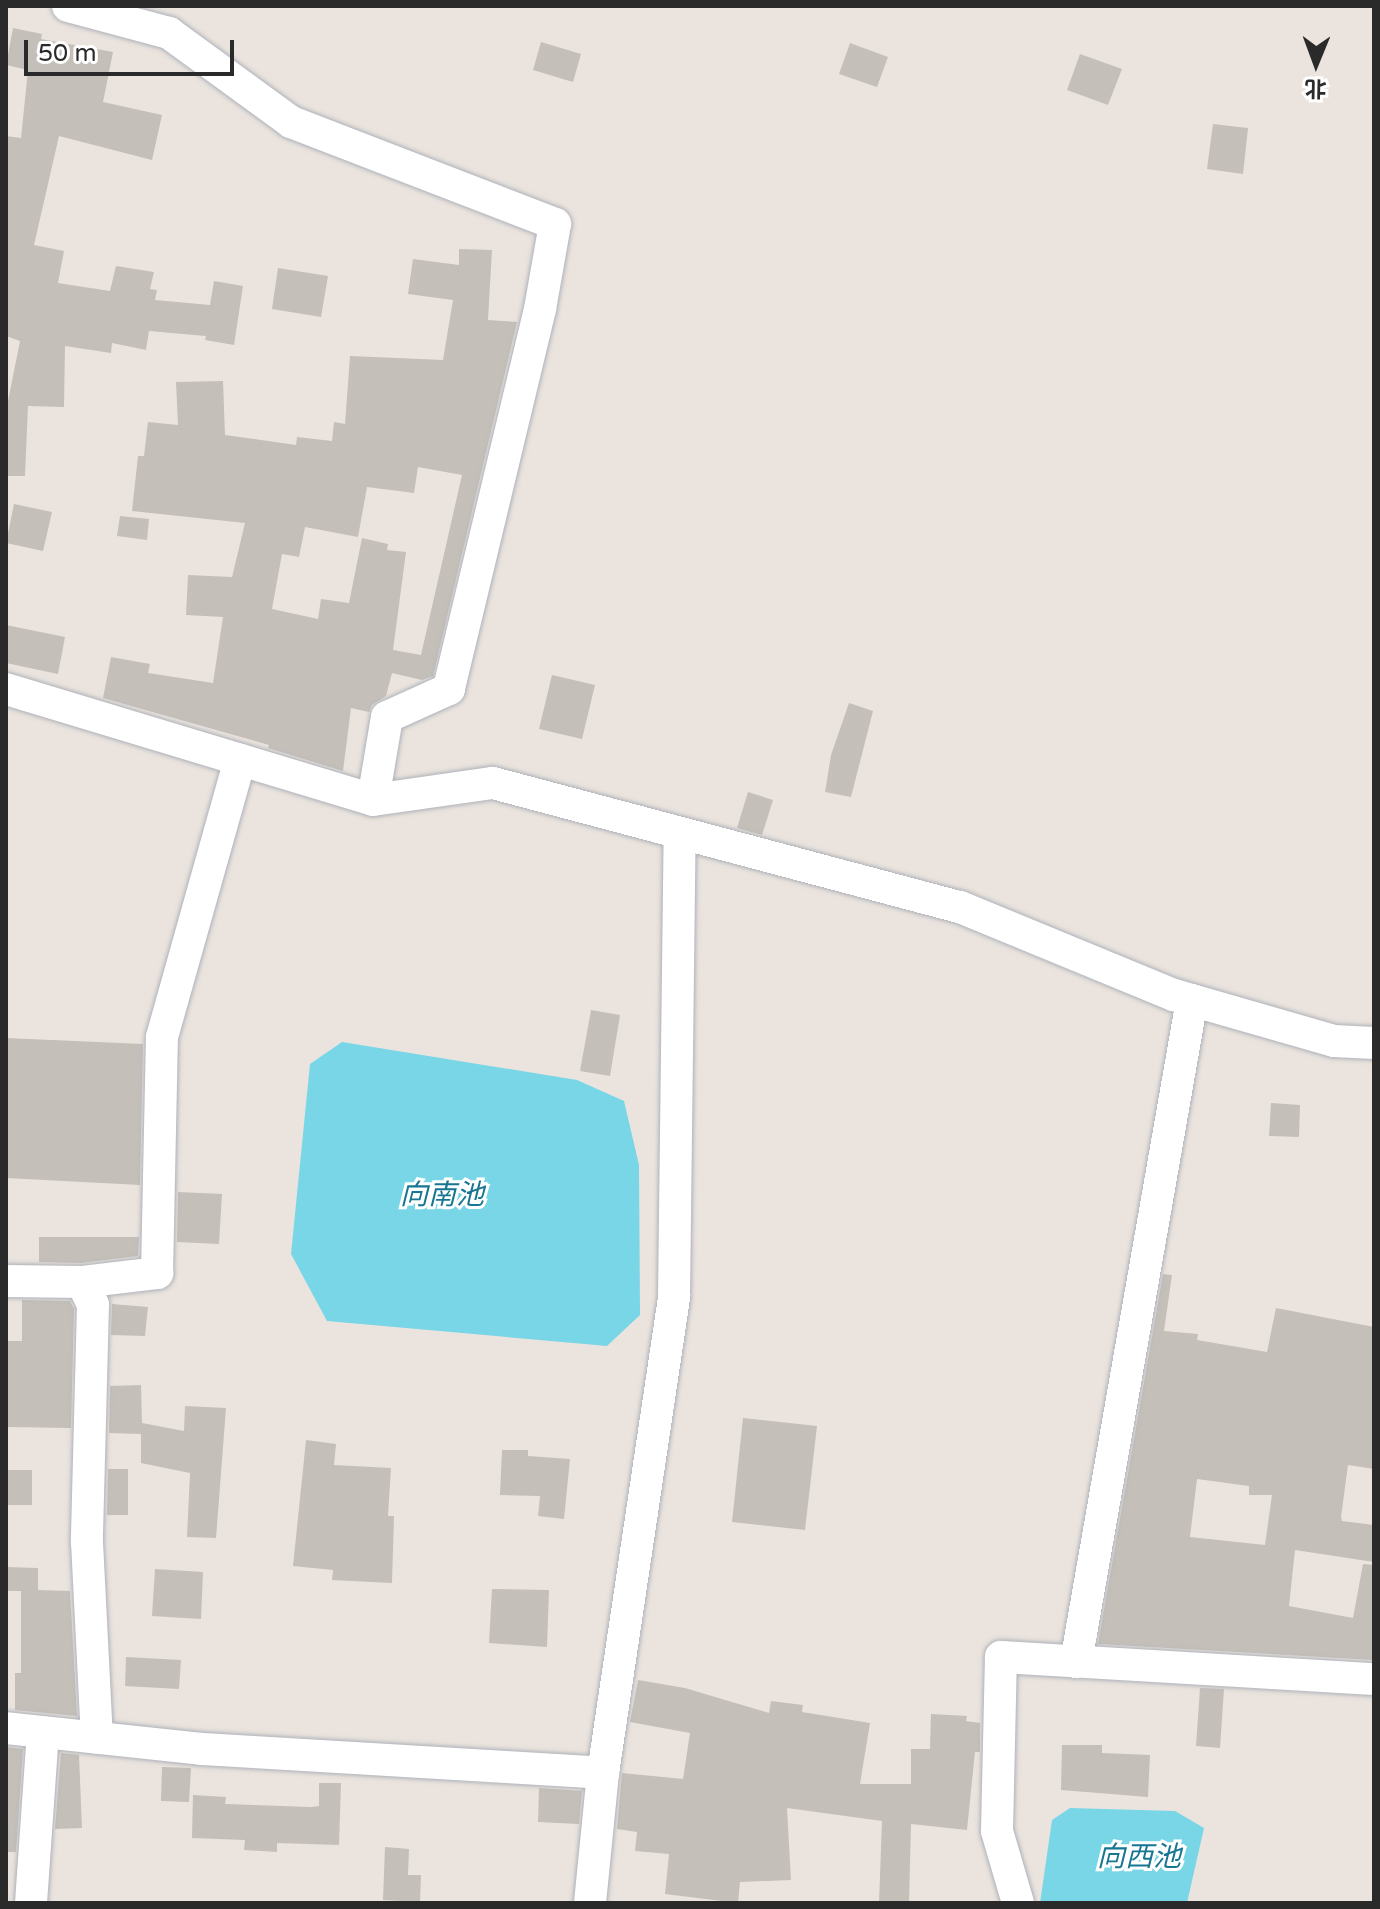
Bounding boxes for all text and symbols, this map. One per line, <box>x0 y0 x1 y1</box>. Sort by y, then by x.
scale bar <box>28 24 238 74</box>
north arrow <box>1276 24 1356 104</box>
text: 50 m <box>38 39 96 68</box>
text: 北 <box>1304 75 1327 101</box>
water label: 向南池 <box>400 1178 484 1212</box>
water label: 向西池 <box>1097 1840 1181 1874</box>

